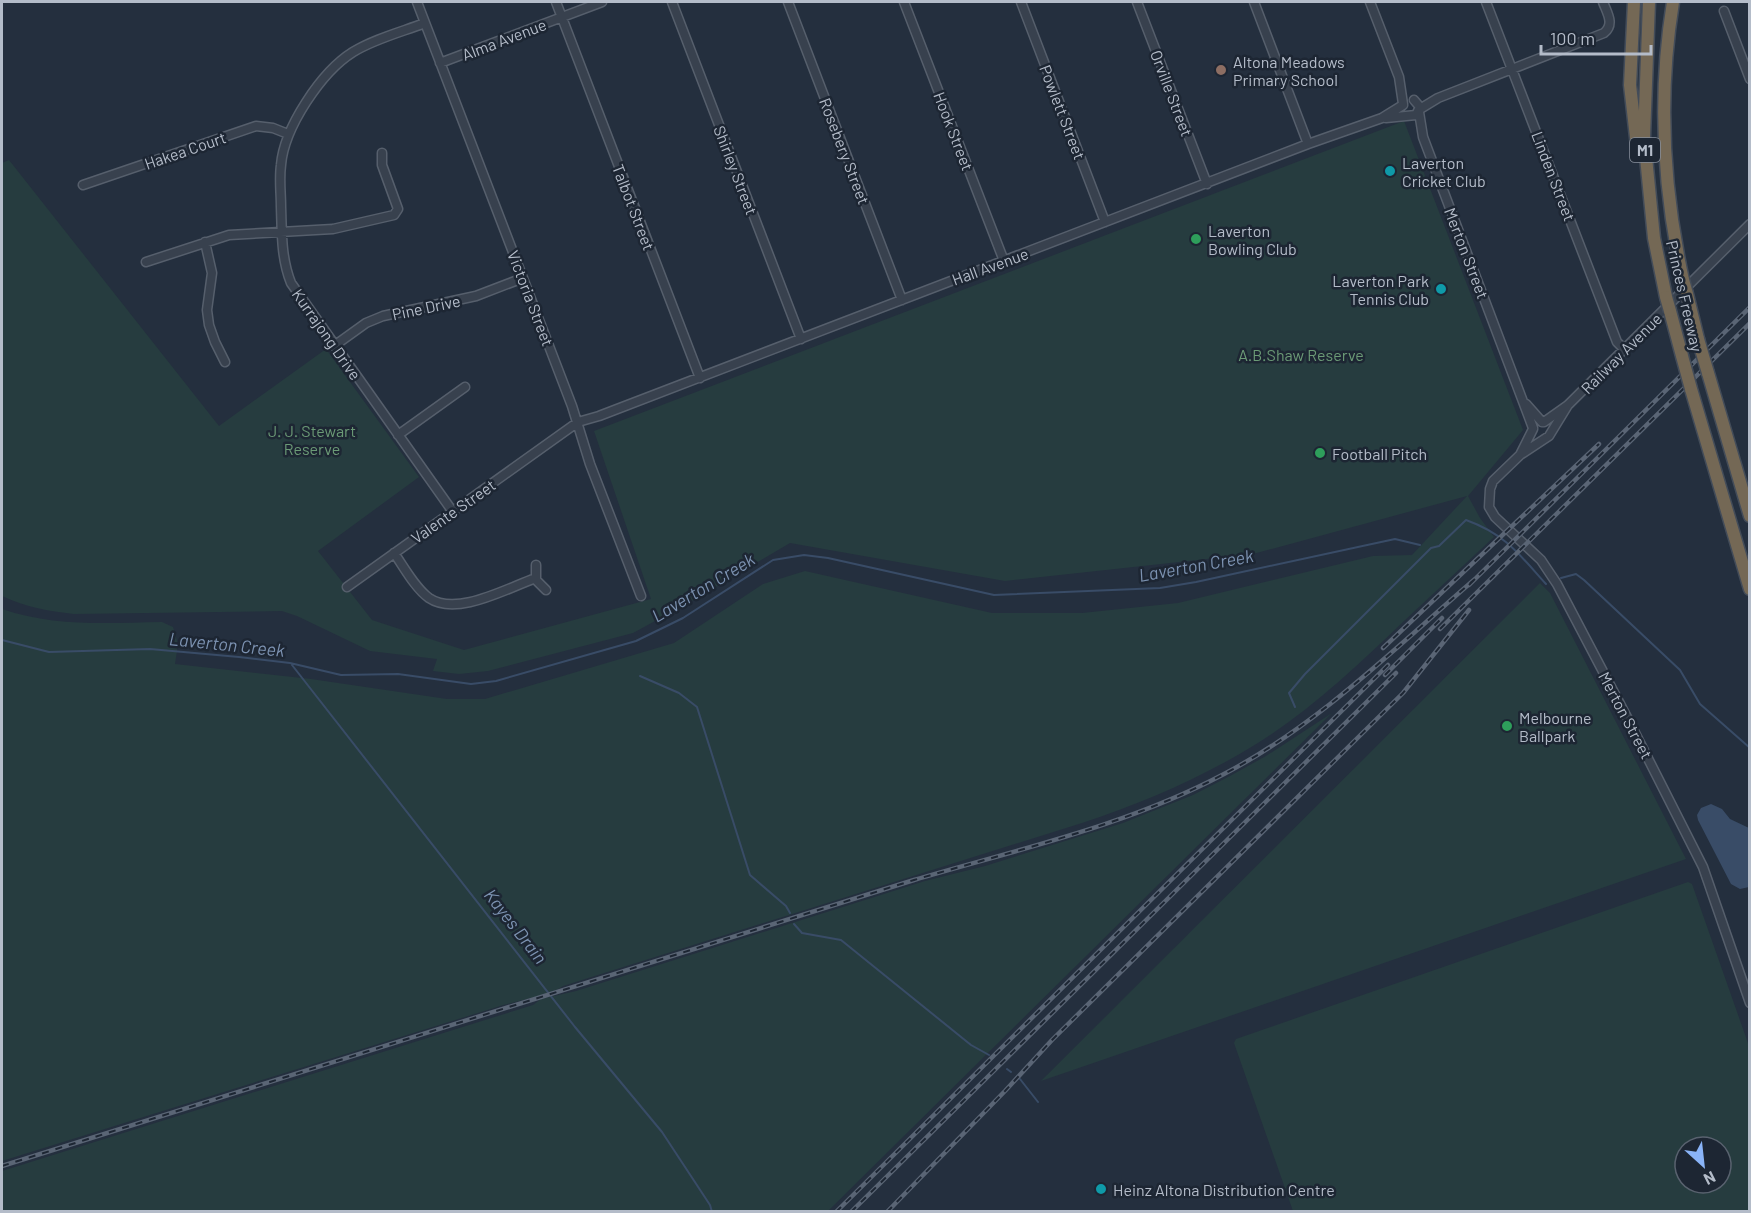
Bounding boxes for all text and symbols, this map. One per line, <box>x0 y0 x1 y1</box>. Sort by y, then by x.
street label: Alma Avenue <box>459 14 549 64</box>
scale bar <box>1541 18 1650 56</box>
text: 100 m <box>1550 27 1595 49</box>
street label: Orville Street <box>1147 47 1197 139</box>
place label: Altona Meadows Primary School <box>1233 52 1345 89</box>
street label: Powlett Street <box>1036 62 1090 162</box>
marker: Altona Meadows Primary School <box>1214 63 1228 77</box>
street label: Hook Street <box>930 89 978 173</box>
street label: Rosebery Street <box>816 95 874 207</box>
street label: Shirley Street <box>710 123 762 217</box>
street label: Hakea Court <box>142 127 228 173</box>
street label: Linden Street <box>1528 129 1580 223</box>
road number: M1 <box>1630 138 1660 162</box>
place label: Laverton Cricket Club <box>1402 153 1486 190</box>
street label: Talbot Street <box>609 161 659 253</box>
marker: Laverton Cricket Club <box>1383 164 1397 178</box>
street label: Merton Street <box>1441 205 1493 301</box>
place label: Laverton Bowling Club <box>1208 221 1297 258</box>
marker: Laverton Bowling Club <box>1189 232 1203 246</box>
street label: Princes Freeway <box>1663 238 1707 354</box>
street label: Hall Avenue <box>949 243 1031 289</box>
street label: Victoria Street <box>504 247 558 349</box>
place label: Laverton Park Tennis Club <box>1332 271 1429 308</box>
marker: Laverton Park Tennis Club <box>1434 282 1448 296</box>
street label: Kurrajong Drive <box>289 285 365 383</box>
street label: Pine Drive <box>390 290 462 324</box>
street label: Railway Avenue <box>1577 309 1665 397</box>
park label: A.B.Shaw Reserve <box>1238 345 1364 364</box>
park label: J. J. Stewart Reserve <box>268 421 356 458</box>
place label: Football Pitch <box>1332 444 1427 463</box>
marker: Football Pitch <box>1313 446 1327 460</box>
street label: Valente Street <box>407 475 499 547</box>
water label: Laverton Creek <box>1137 544 1255 586</box>
water label: Laverton Creek <box>648 548 759 626</box>
water label: Laverton Creek <box>168 627 286 661</box>
street label: Merton Street <box>1595 668 1657 762</box>
place label: Melbourne Ballpark <box>1519 708 1591 745</box>
marker: Melbourne Ballpark <box>1500 719 1514 733</box>
water label: Kayes Drain <box>480 884 552 968</box>
north arrow <box>1673 1135 1733 1195</box>
text: N <box>1701 1168 1719 1190</box>
place label: Heinz Altona Distribution Centre <box>1113 1180 1335 1199</box>
marker: Heinz Altona Distribution Centre <box>1094 1182 1108 1196</box>

